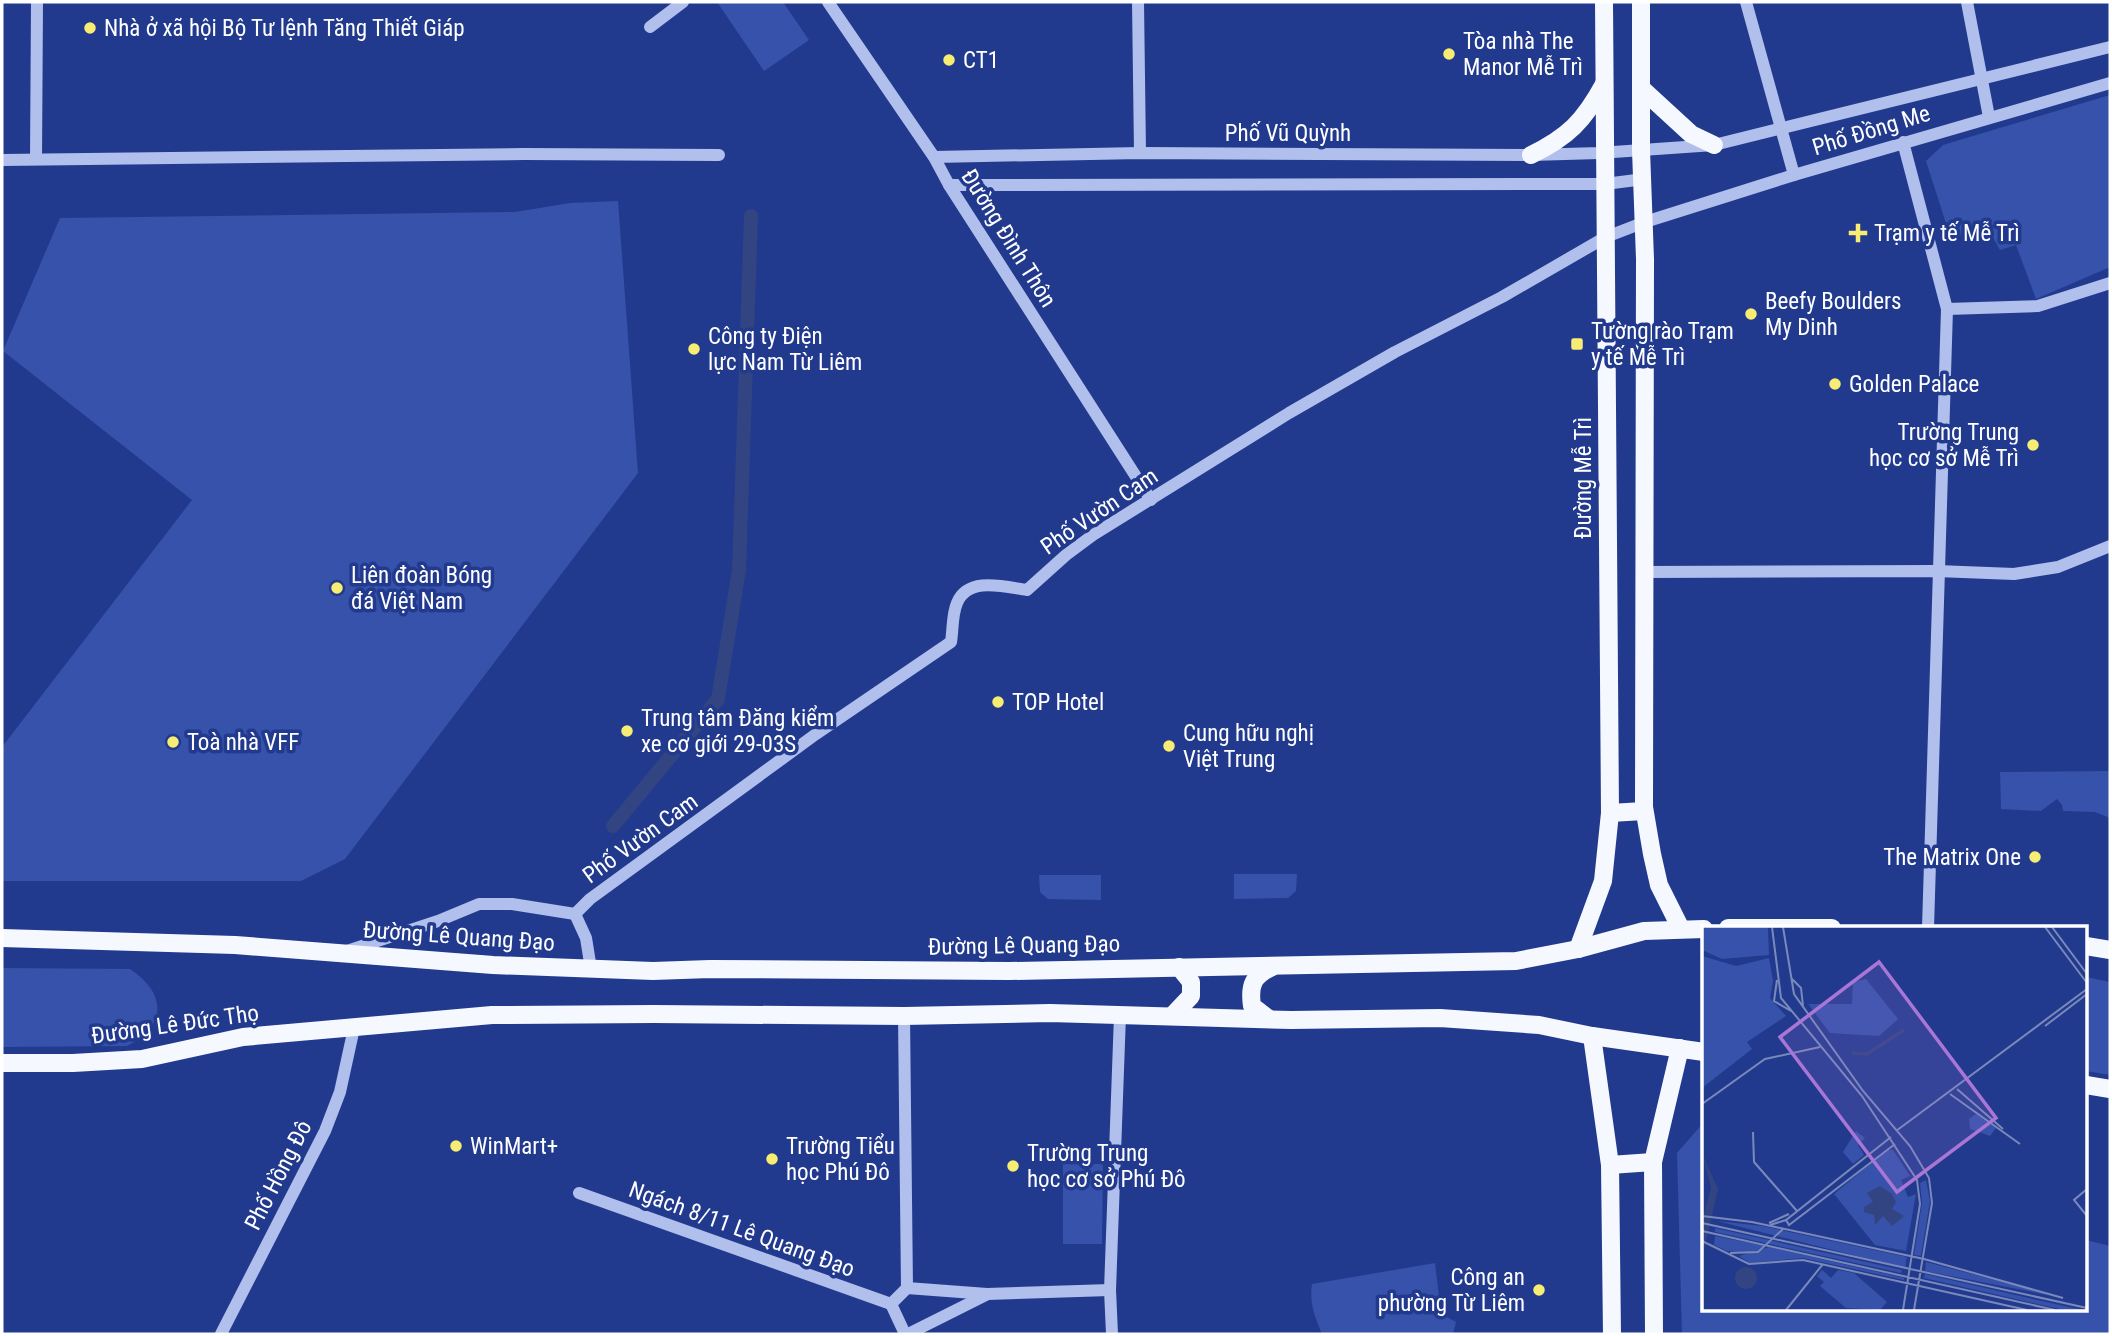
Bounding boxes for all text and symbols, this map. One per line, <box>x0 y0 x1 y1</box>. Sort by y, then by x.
place label: Nhà ở xã hội Bộ Tư lệnh Tăng Thiết Giáp <box>104 15 465 42</box>
marker: Nhà ở xã hội Bộ Tư lệnh Tăng Thiết Giáp <box>82 20 98 36</box>
place label: Tòa nhà The Manor Mễ Trì <box>1463 28 1583 81</box>
marker: Tòa nhà The Manor Mễ Trì <box>1441 46 1457 62</box>
place label: CT1 <box>963 47 999 74</box>
marker: CT1 <box>941 52 957 68</box>
street label: Phố Đồng Me <box>1809 100 1933 161</box>
street label: Phố Vũ Quỳnh <box>1225 120 1351 147</box>
street label: Đường Đình Thôn <box>955 164 1062 312</box>
place label: Trạm y tế Mễ Trì <box>1874 220 2020 247</box>
marker: Trạm y tế Mễ Trì <box>1848 223 1868 243</box>
place label: Beefy Boulders My Dinh <box>1765 288 1901 341</box>
marker: Beefy Boulders My Dinh <box>1743 306 1759 322</box>
place label: Tường rào Trạm y tế Mễ Trì <box>1591 318 1734 371</box>
place label: Công ty Điện lực Nam Từ Liêm <box>708 323 862 376</box>
marker: Tường rào Trạm y tế Mễ Trì <box>1569 336 1585 352</box>
marker: Công ty Điện lực Nam Từ Liêm <box>686 341 702 357</box>
place label: Golden Palace <box>1849 371 1979 398</box>
marker: Golden Palace <box>1827 376 1843 392</box>
street label: Đường Mễ Trì <box>1570 417 1597 539</box>
place label: Trường Trung học cơ sở Mễ Trì <box>1869 419 2019 472</box>
marker: Trường Trung học cơ sở Mễ Trì <box>2025 437 2041 453</box>
street label: Phố Vườn Cam <box>1036 462 1163 560</box>
place label: Liên đoàn Bóng đá Việt Nam <box>351 562 492 615</box>
marker: Liên đoàn Bóng đá Việt Nam <box>329 580 345 596</box>
place label: TOP Hotel <box>1012 689 1104 716</box>
marker: TOP Hotel <box>990 694 1006 710</box>
place label: Trung tâm Đăng kiểm xe cơ giới 29-03S <box>641 705 834 758</box>
place label: Cung hữu nghị Việt Trung <box>1183 720 1314 773</box>
marker: Trung tâm Đăng kiểm xe cơ giới 29-03S <box>619 723 635 739</box>
place label: Toà nhà VFF <box>187 729 299 756</box>
marker: Toà nhà VFF <box>165 734 181 750</box>
marker: Cung hữu nghị Việt Trung <box>1161 738 1177 754</box>
street label: Phố Vườn Cam <box>578 788 703 889</box>
place label: The Matrix One <box>1883 844 2021 871</box>
marker: The Matrix One <box>2027 849 2043 865</box>
street label: Đường Lê Quang Đạo <box>362 916 556 957</box>
inset map <box>1702 926 2088 1312</box>
street label: Đường Lê Quang Đạo <box>928 930 1120 961</box>
street label: Đường Lê Đức Thọ <box>90 999 260 1050</box>
street label: Phố Hồng Đô <box>239 1116 318 1234</box>
place label: WinMart+ <box>470 1133 558 1160</box>
place label: Trường Tiểu học Phú Đô <box>786 1133 895 1186</box>
marker: WinMart+ <box>448 1138 464 1154</box>
place label: Trường Trung học cơ sở Phú Đô <box>1027 1140 1186 1193</box>
marker: Trường Tiểu học Phú Đô <box>764 1151 780 1167</box>
marker: Trường Trung học cơ sở Phú Đô <box>1005 1158 1021 1174</box>
street label: Ngách 8/11 Lê Quang Đạo <box>625 1176 858 1283</box>
place label: Công an phường Từ Liêm <box>1378 1264 1525 1317</box>
marker: Công an phường Từ Liêm <box>1531 1282 1547 1298</box>

